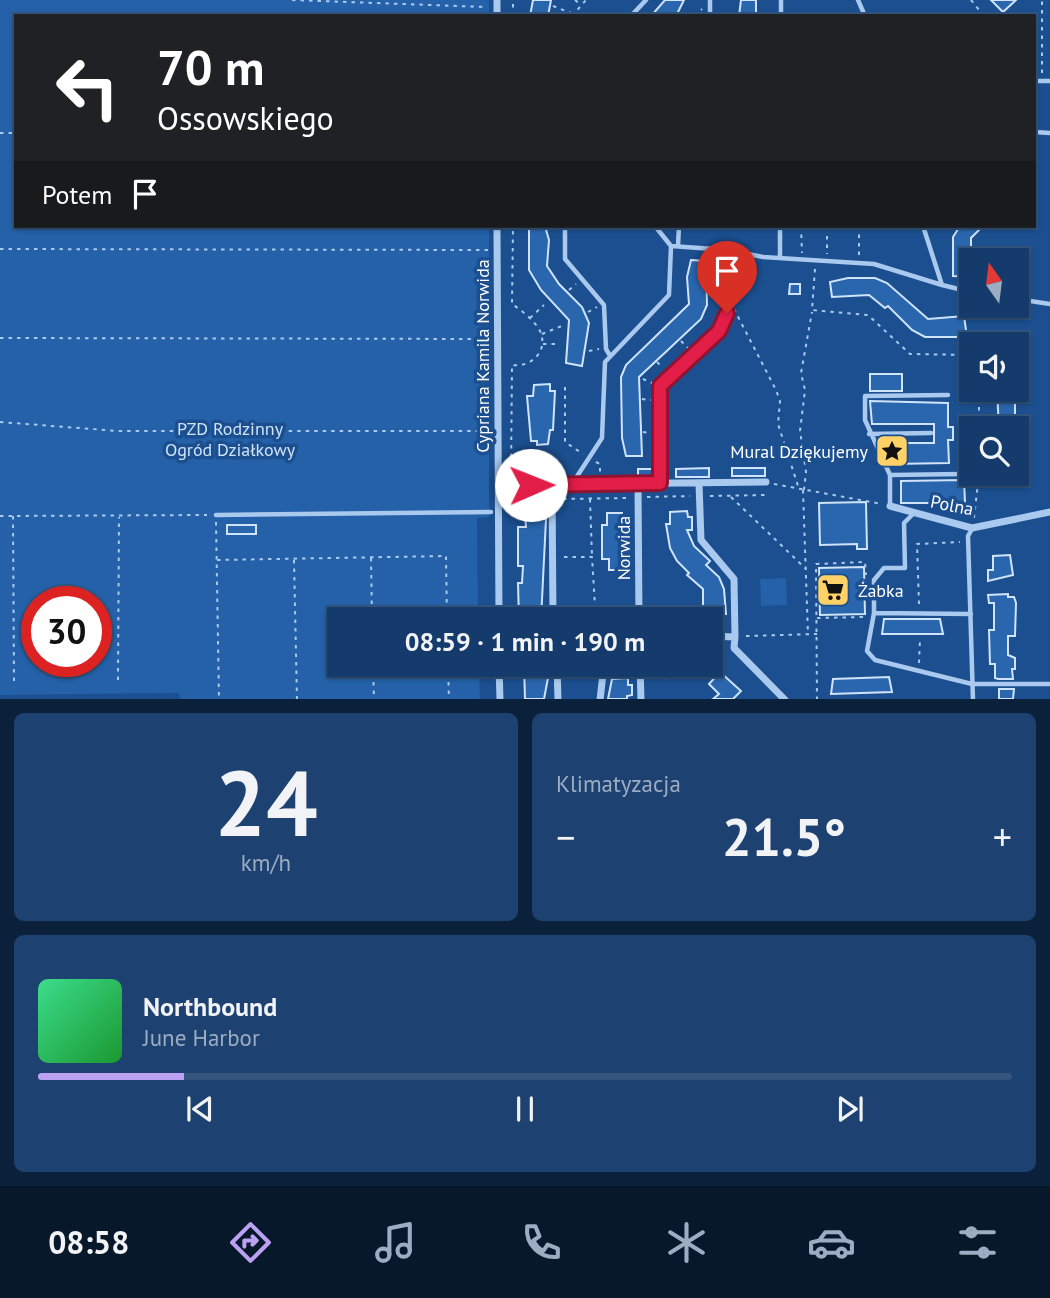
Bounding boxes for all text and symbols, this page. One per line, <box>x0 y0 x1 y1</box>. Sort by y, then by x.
text: 70 m <box>157 35 264 99</box>
icon: left <box>42 42 133 133</box>
text: Ossowskiego <box>157 97 334 139</box>
icon: arrive <box>126 175 164 213</box>
text: Potem <box>42 178 112 211</box>
pin <box>697 241 757 313</box>
north arrow <box>959 248 1029 318</box>
map controls <box>959 248 1029 486</box>
icon: arrive <box>708 252 746 290</box>
street label: Cypriana Kamila Norwida <box>471 259 494 453</box>
button: sound <box>959 332 1029 402</box>
button: search <box>959 416 1029 486</box>
park label: PZD Rodzinny Ogród Działkowy <box>165 417 296 461</box>
place icon: Mural Dziękujemy <box>873 432 911 470</box>
place label: Mural Dziękujemy <box>730 440 869 463</box>
position arrow <box>494 448 568 522</box>
street label: Polna <box>929 490 975 520</box>
street label: Norwida <box>612 516 635 580</box>
supermarket icon: Żabka <box>814 571 852 609</box>
place label: Żabka <box>858 579 904 602</box>
speed limit sign: 30 <box>21 586 112 677</box>
text: 08:59 · 1 min · 190 m <box>405 625 645 658</box>
text: 24 <box>214 743 318 861</box>
text: Klimatyzacja <box>556 769 681 798</box>
text: 21.5° <box>722 803 846 870</box>
text: − <box>556 812 575 861</box>
text: + <box>993 812 1012 861</box>
text: km/h <box>241 848 291 877</box>
text: Northbound <box>143 990 277 1023</box>
text: June Harbor <box>143 1023 260 1052</box>
icon: previous <box>181 1090 219 1128</box>
icon: pause <box>506 1090 544 1128</box>
icon: next <box>831 1090 869 1128</box>
icon: directions <box>226 1218 275 1267</box>
icon: music <box>371 1218 420 1267</box>
icon: phone <box>517 1218 566 1267</box>
icon: climate <box>662 1218 711 1267</box>
icon: car <box>807 1218 856 1267</box>
icon: filters <box>953 1218 1002 1267</box>
text: 08:58 <box>48 1221 129 1263</box>

